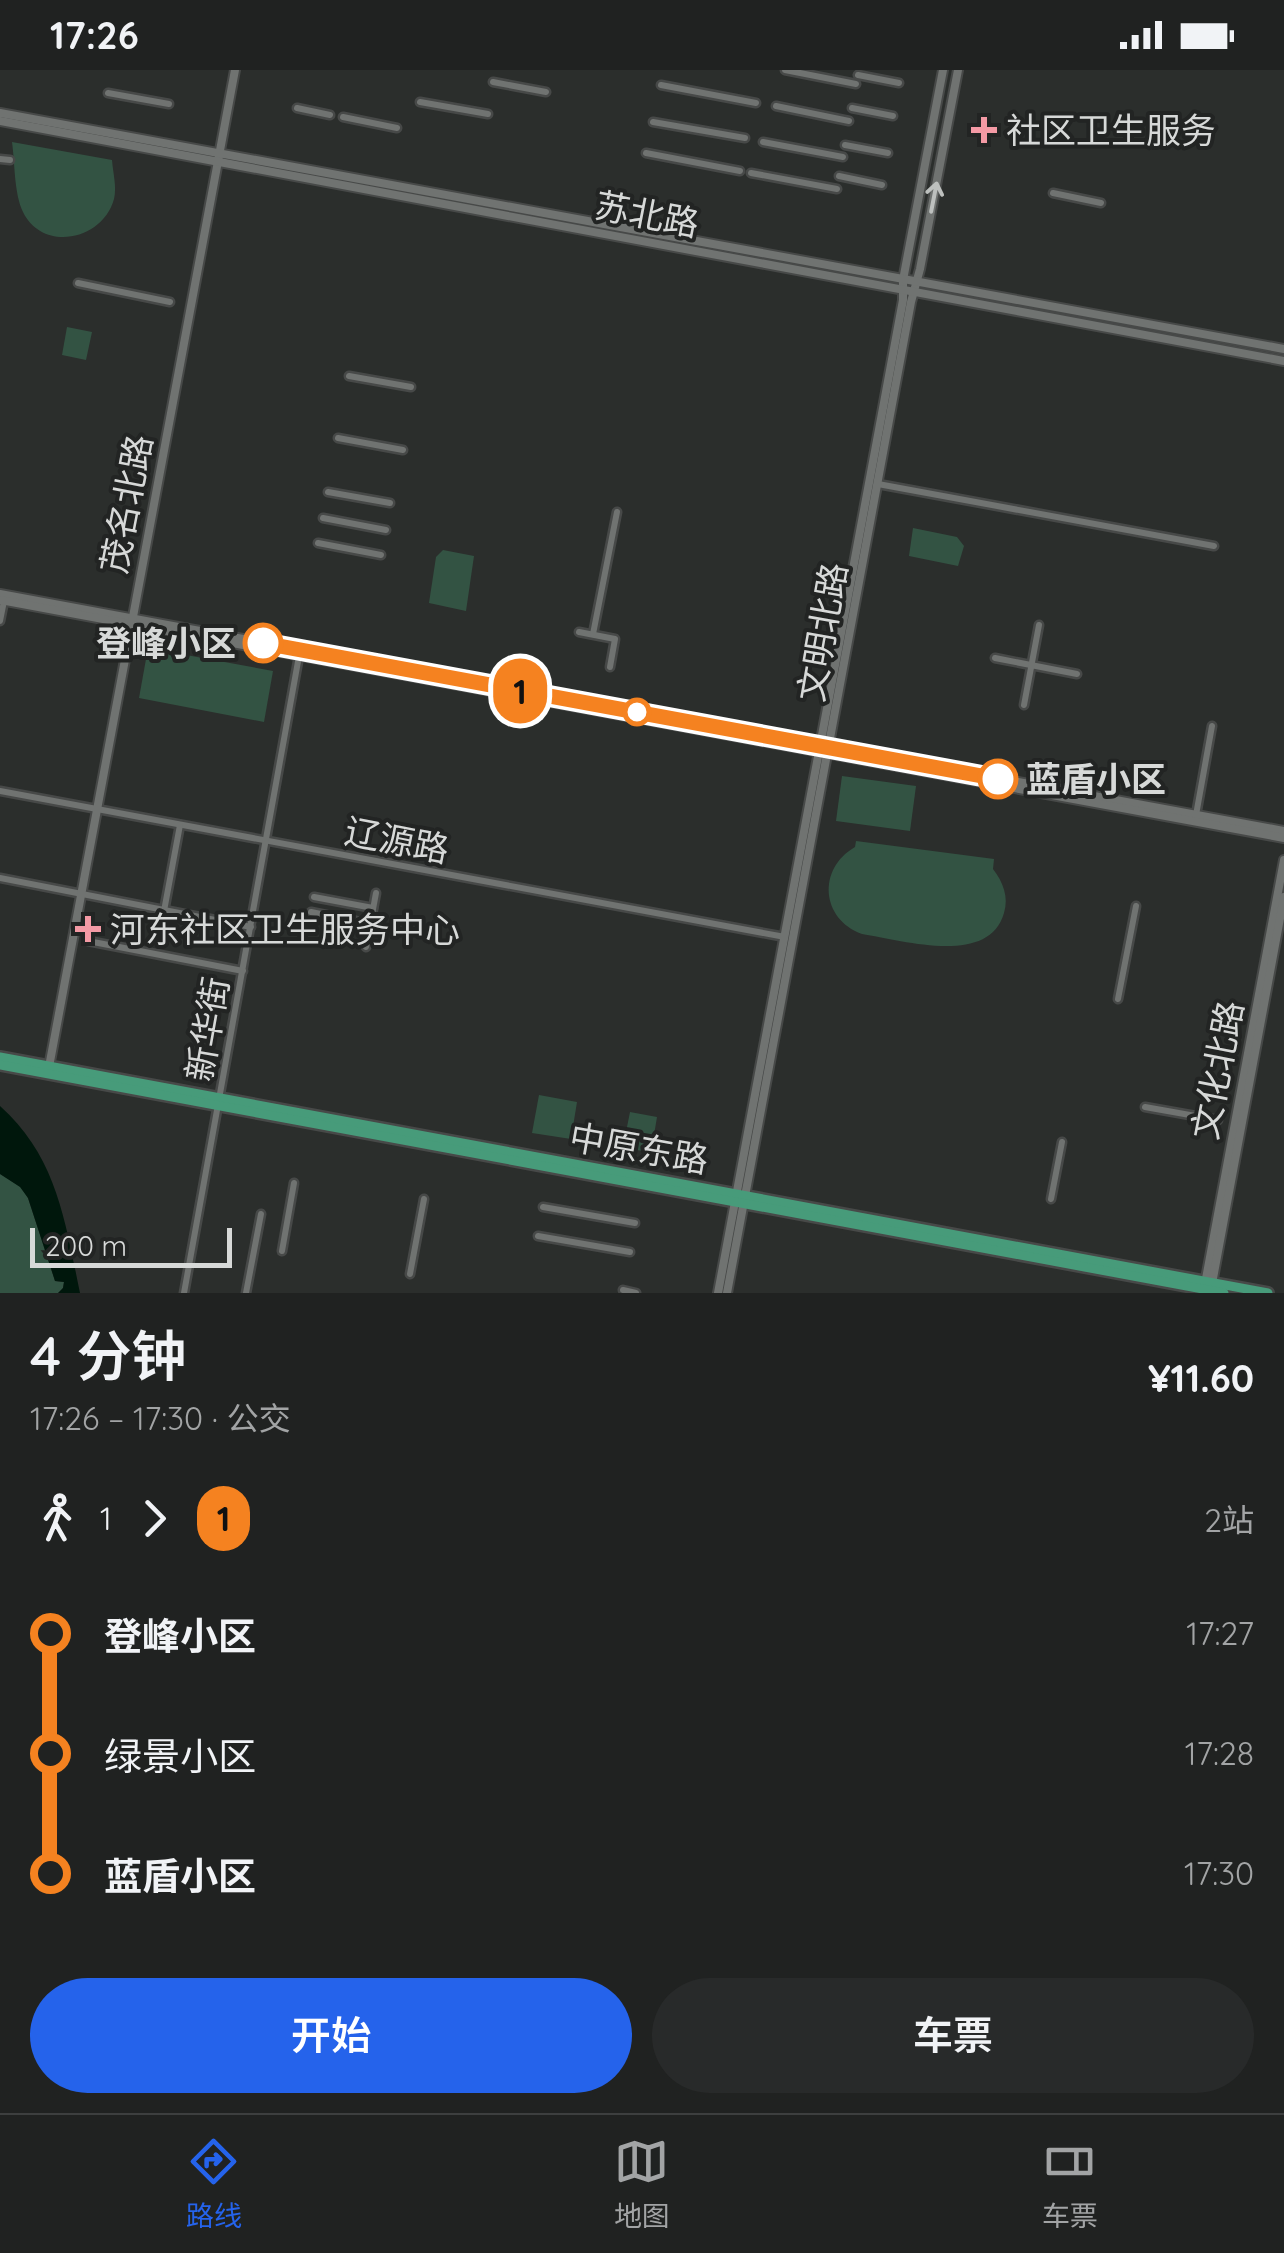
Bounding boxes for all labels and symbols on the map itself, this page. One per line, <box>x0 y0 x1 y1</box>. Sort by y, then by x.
place label: 社区卫生服务 <box>1006 108 1216 152</box>
marker: 社区卫生服务 <box>971 117 997 143</box>
one-way arrow <box>925 181 944 213</box>
street label: 苏北路 <box>591 182 703 246</box>
street label: 茂名北路 <box>91 431 161 577</box>
street label: 文明北路 <box>788 559 856 705</box>
place label: 登峰小区 <box>96 621 236 665</box>
marker: 登峰小区 <box>244 624 282 662</box>
line badge: 1 <box>488 658 552 724</box>
unlabelled marker <box>624 699 650 725</box>
place label: 蓝盾小区 <box>1026 757 1166 801</box>
marker: 蓝盾小区 <box>979 760 1017 798</box>
street label: 辽源路 <box>341 808 453 872</box>
place label: 河东社区卫生服务中心 <box>110 907 460 951</box>
marker: 河东社区卫生服务中心 <box>75 916 101 942</box>
street label: 新华街 <box>176 973 238 1085</box>
street label: 文化北路 <box>1182 997 1252 1143</box>
street label: 中原东路 <box>566 1114 712 1182</box>
scale bar <box>30 1223 232 1268</box>

